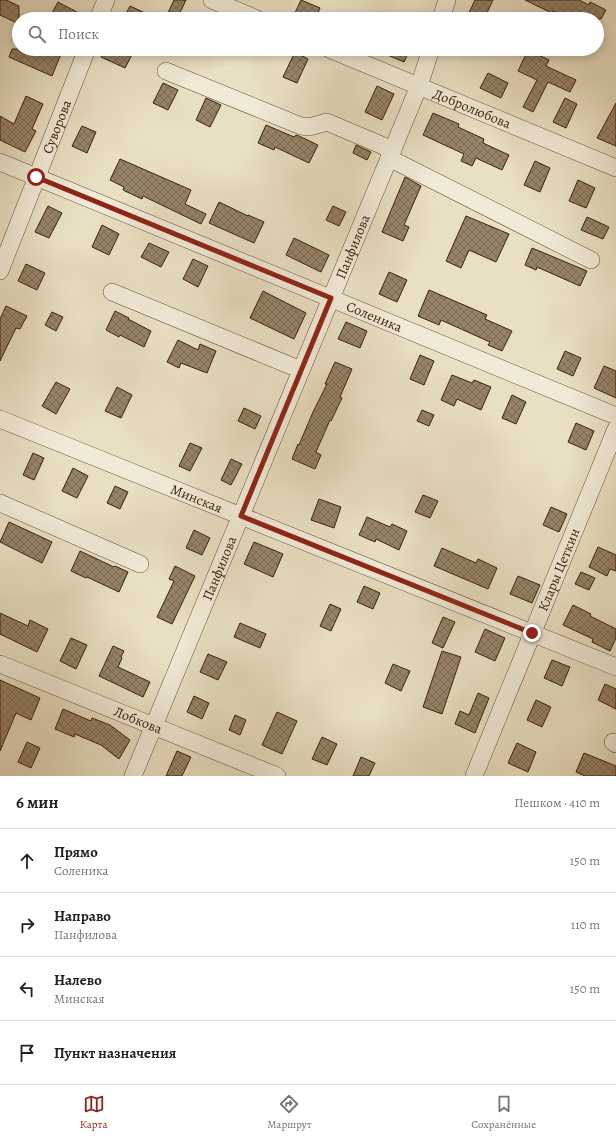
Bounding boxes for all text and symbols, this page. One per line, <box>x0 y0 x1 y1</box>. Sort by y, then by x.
search box <box>12 12 604 56</box>
icon: search <box>26 23 48 45</box>
text: Поиск <box>58 24 99 44</box>
street label: Добролюбова <box>430 84 514 134</box>
street label: Суворова <box>38 97 76 157</box>
route start <box>27 168 45 186</box>
street label: Панфилова <box>331 211 375 282</box>
street label: Соленика <box>343 297 406 337</box>
street label: Минская <box>168 480 225 518</box>
street label: Клары Цеткин <box>533 525 584 614</box>
street label: Панфилова <box>198 533 242 603</box>
route end <box>523 624 541 642</box>
street label: Лобкова <box>111 702 165 739</box>
text: 6 мин <box>16 791 58 814</box>
text: Пешком · 410 m <box>514 794 600 811</box>
text: Прямо <box>54 842 98 862</box>
icon: ahead <box>16 850 38 872</box>
text: 150 m <box>570 852 600 869</box>
text: Соленика <box>54 862 109 879</box>
text: Направо <box>54 906 111 926</box>
icon: right <box>16 914 38 936</box>
text: 110 m <box>571 916 600 933</box>
text: Панфилова <box>54 926 117 943</box>
text: Налево <box>54 970 102 990</box>
icon: left <box>16 978 38 1000</box>
text: 150 m <box>570 980 600 997</box>
text: Минская <box>54 990 104 1007</box>
icon: arrive <box>16 1042 38 1064</box>
text: Пункт назначения <box>54 1043 176 1063</box>
tab: Карта <box>80 1093 108 1132</box>
tab: Маршрут <box>267 1093 312 1132</box>
tab: Сохранённые <box>471 1093 536 1132</box>

